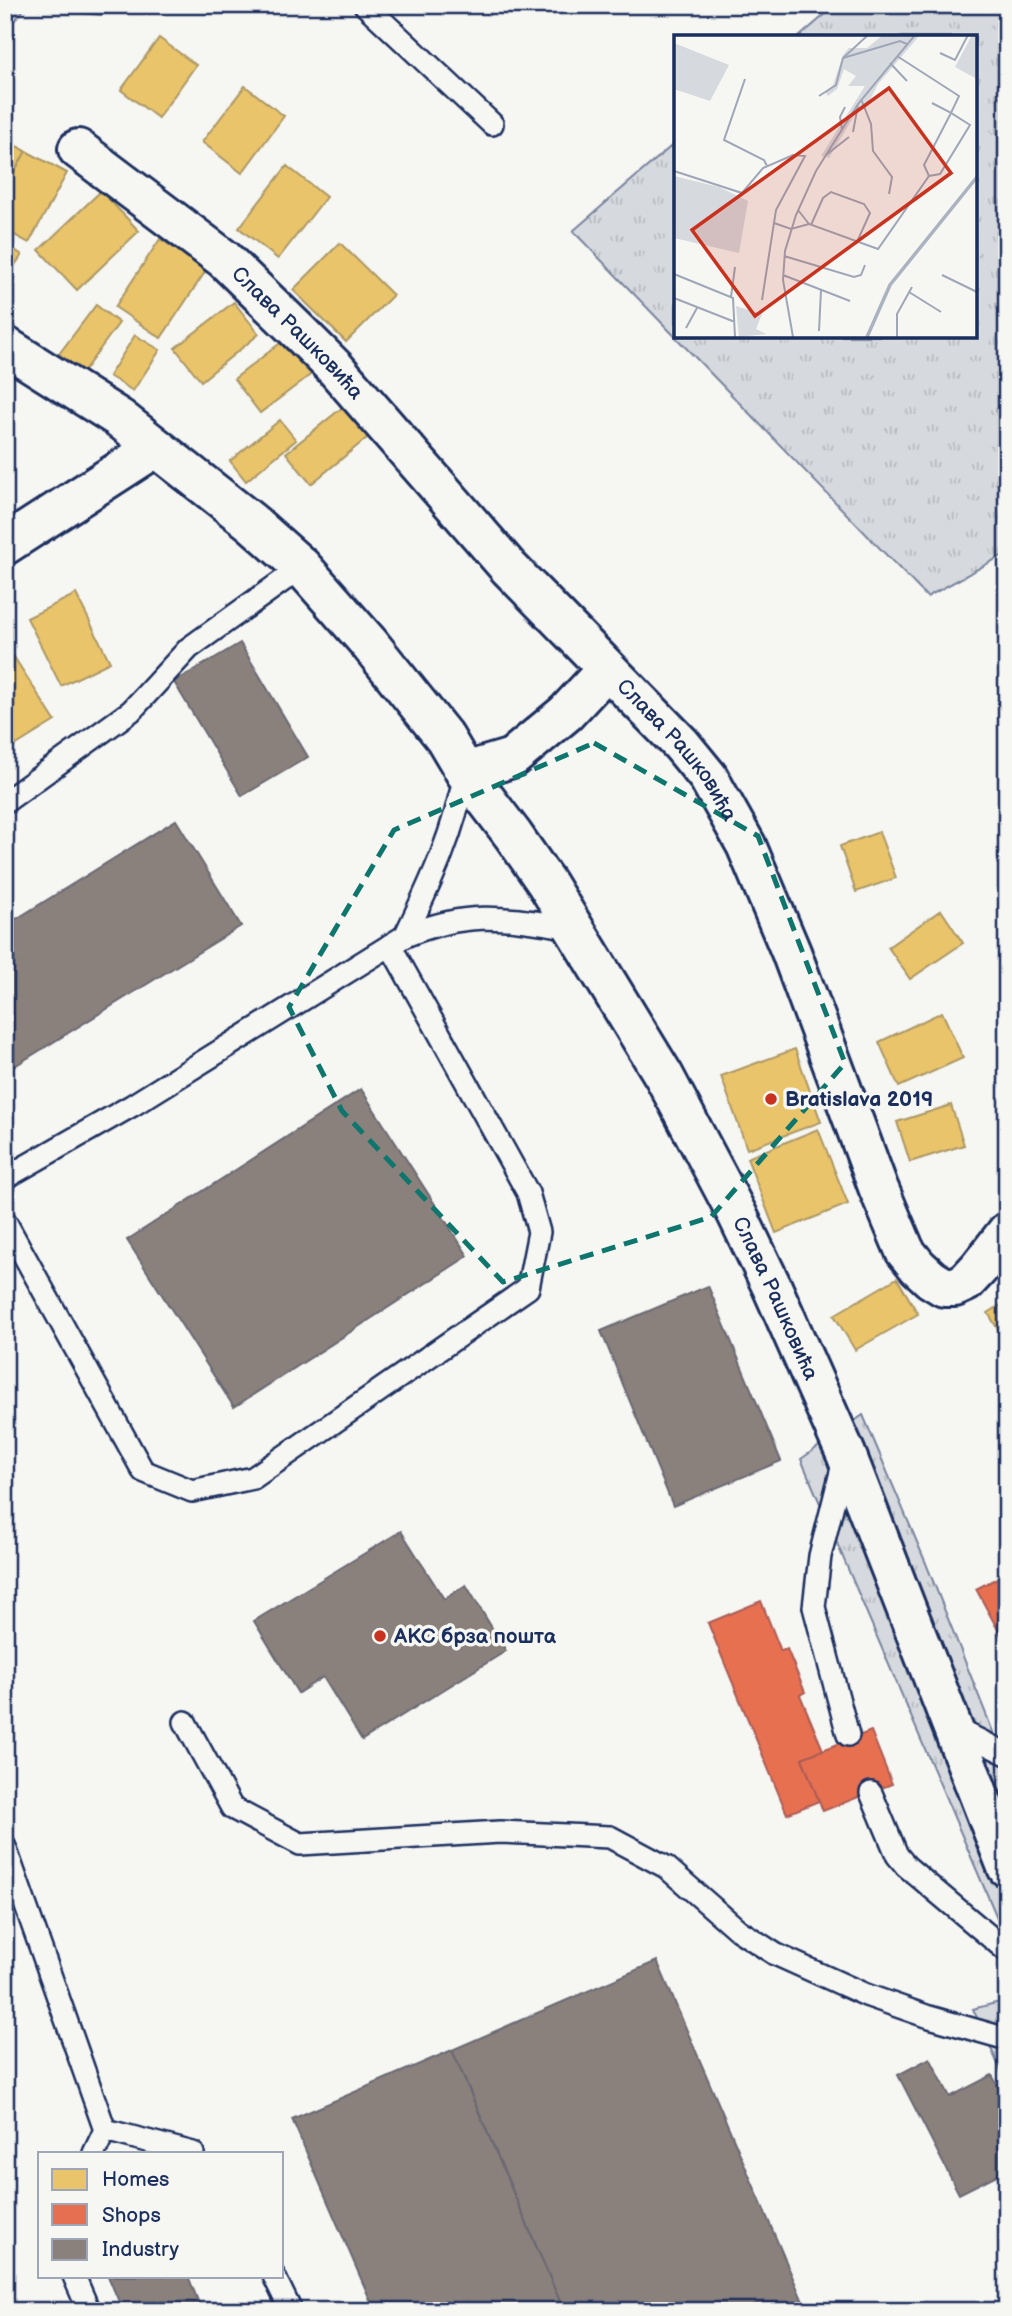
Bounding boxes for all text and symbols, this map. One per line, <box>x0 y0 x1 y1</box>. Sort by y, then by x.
inset map <box>674 35 977 338</box>
street label: Слава Рашковића <box>227 261 369 405</box>
street label: Слава Рашковића <box>612 674 743 826</box>
place label: Bratislava 2019 <box>785 1087 933 1112</box>
marker: Bratislava 2019 <box>763 1091 779 1107</box>
street label: Слава Рашковића <box>728 1213 824 1384</box>
place label: АКС брза пошта <box>393 1624 557 1649</box>
marker: АКС брза пошта <box>372 1628 388 1644</box>
legend <box>38 2152 284 2278</box>
text: Homes <box>102 2167 170 2192</box>
text: Shops <box>102 2203 161 2228</box>
text: Industry <box>102 2237 180 2262</box>

